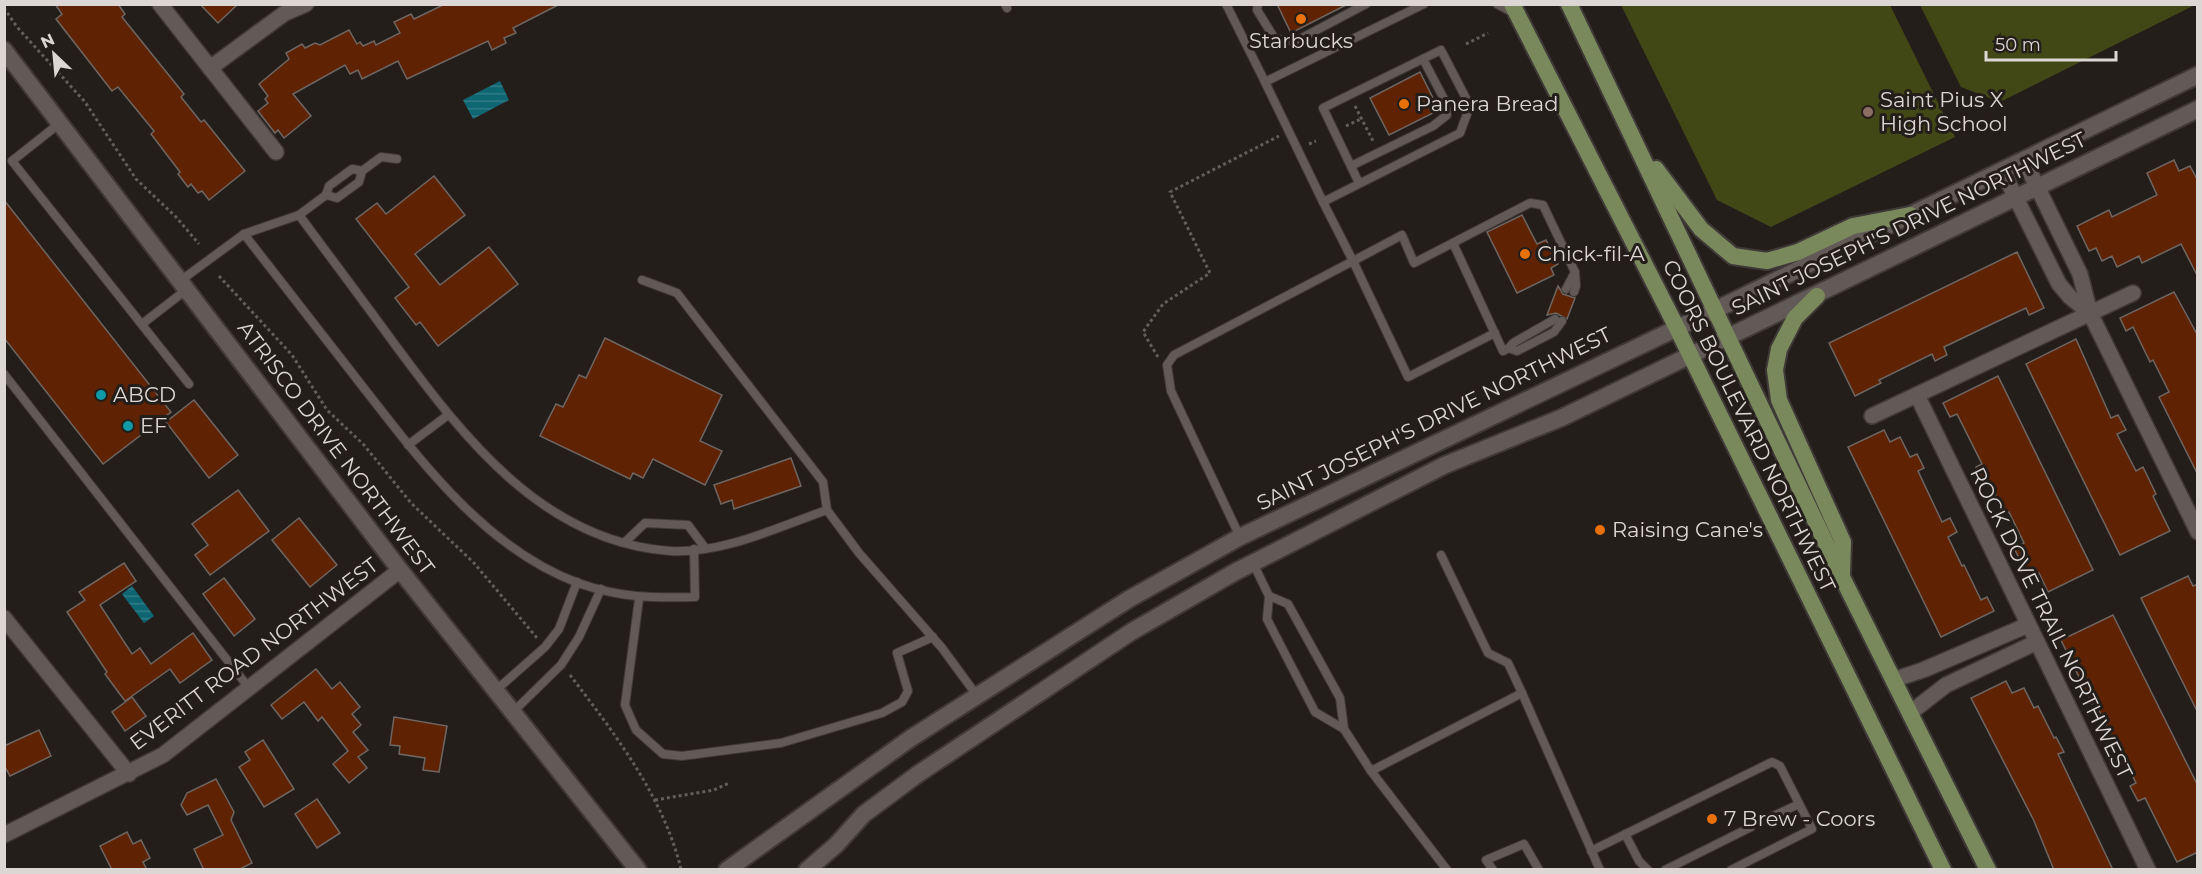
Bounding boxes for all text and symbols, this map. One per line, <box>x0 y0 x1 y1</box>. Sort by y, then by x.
marker: Starbucks <box>1294 12 1308 26</box>
north arrow <box>24 24 84 84</box>
scale bar <box>1986 24 2116 62</box>
place label: Starbucks <box>1249 28 1353 53</box>
text: N <box>38 30 58 52</box>
text: 50 m <box>1995 34 2041 56</box>
place label: Saint Pius X High School <box>1880 87 2008 136</box>
place label: Panera Bread <box>1416 91 1558 116</box>
marker: Panera Bread <box>1397 97 1411 111</box>
marker: Saint Pius X High School <box>1861 105 1875 119</box>
street label: SAINT JOSEPH'S DRIVE NORTHWEST <box>1727 127 2090 321</box>
place label: Chick-fil-A <box>1537 241 1646 266</box>
marker: Chick-fil-A <box>1518 247 1532 261</box>
street label: COORS BOULEVARD NORTHWEST <box>1658 256 1841 596</box>
street label: ATRISCO DRIVE NORTHWEST <box>233 316 440 579</box>
street label: SAINT JOSEPH'S DRIVE NORTHWEST <box>1252 322 1615 516</box>
place label: ABCD <box>113 382 176 407</box>
marker: ABCD <box>94 388 108 402</box>
place label: EF <box>140 413 167 438</box>
marker: EF <box>121 419 135 433</box>
street label: ROCK DOVE TRAIL NORTHWEST <box>1965 463 2138 783</box>
place label: Raising Cane's <box>1612 517 1763 542</box>
marker: Raising Cane's <box>1593 523 1607 537</box>
street label: EVERITT ROAD NORTHWEST <box>125 552 383 755</box>
place label: 7 Brew - Coors <box>1724 806 1875 831</box>
marker: 7 Brew - Coors <box>1705 812 1719 826</box>

